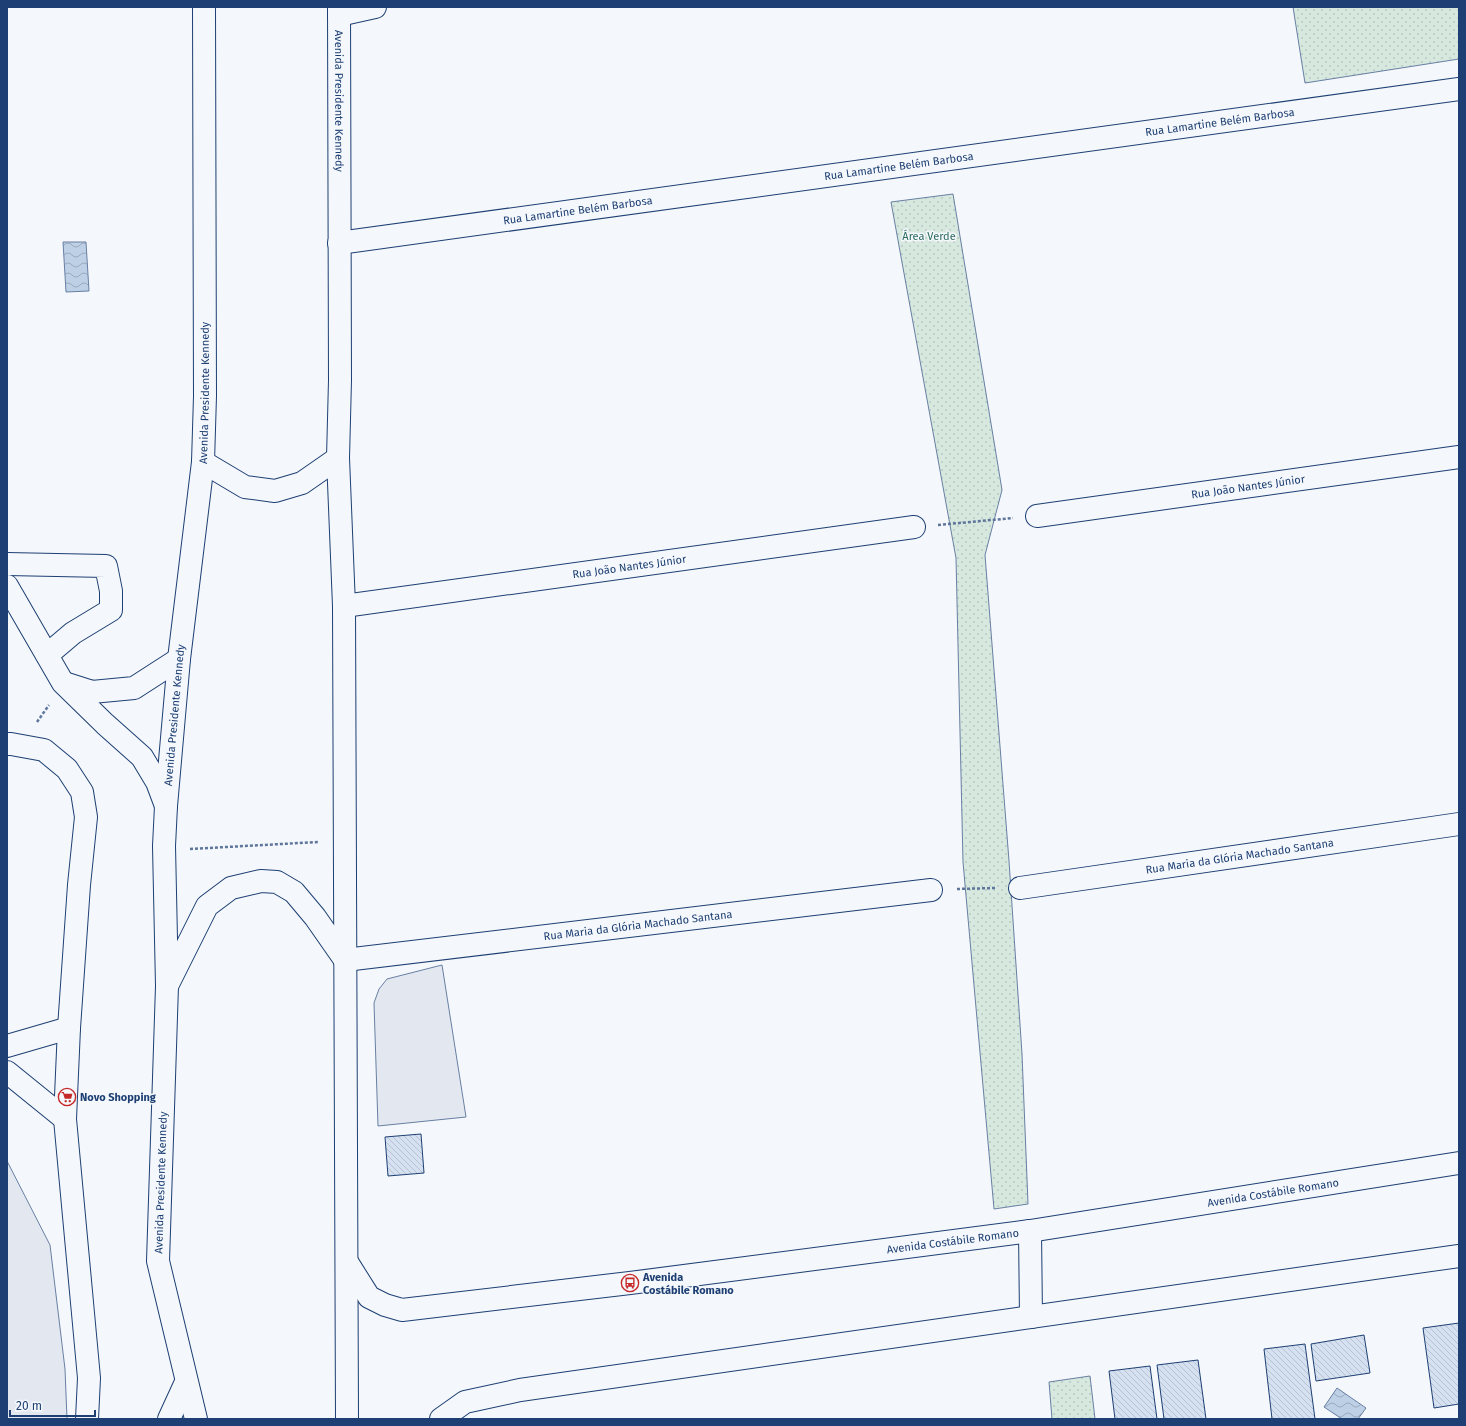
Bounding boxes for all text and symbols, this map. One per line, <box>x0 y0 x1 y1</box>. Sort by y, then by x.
street label: Avenida Presidente Kennedy <box>332 30 345 173</box>
street label: Rua Lamartine Belém Barbosa <box>1144 106 1295 139</box>
street label: Rua Lamartine Belém Barbosa <box>823 150 974 183</box>
street label: Rua Lamartine Belém Barbosa <box>502 194 653 227</box>
park label: Área Verde <box>902 229 956 243</box>
street label: Avenida Presidente Kennedy <box>197 321 212 464</box>
street label: Rua João Nantes Júnior <box>1190 473 1307 501</box>
street label: Rua João Nantes Júnior <box>572 553 688 581</box>
street label: Avenida Presidente Kennedy <box>162 643 188 786</box>
street label: Rua Maria da Glória Machado Santana <box>1145 836 1335 877</box>
street label: Rua Maria da Glória Machado Santana <box>543 908 733 943</box>
supermarket icon: Novo Shopping <box>57 1087 77 1107</box>
place label: Novo Shopping <box>80 1091 157 1104</box>
street label: Avenida Presidente Kennedy <box>152 1111 170 1254</box>
street label: Avenida Costábile Romano <box>1206 1176 1340 1210</box>
street label: Avenida Costábile Romano <box>886 1227 1020 1257</box>
place label: Avenida Costábile Romano <box>642 1271 734 1297</box>
bus stop icon: Avenida Costábile Romano <box>620 1273 640 1293</box>
scale bar <box>10 1392 95 1418</box>
text: 20 m <box>16 1399 42 1413</box>

